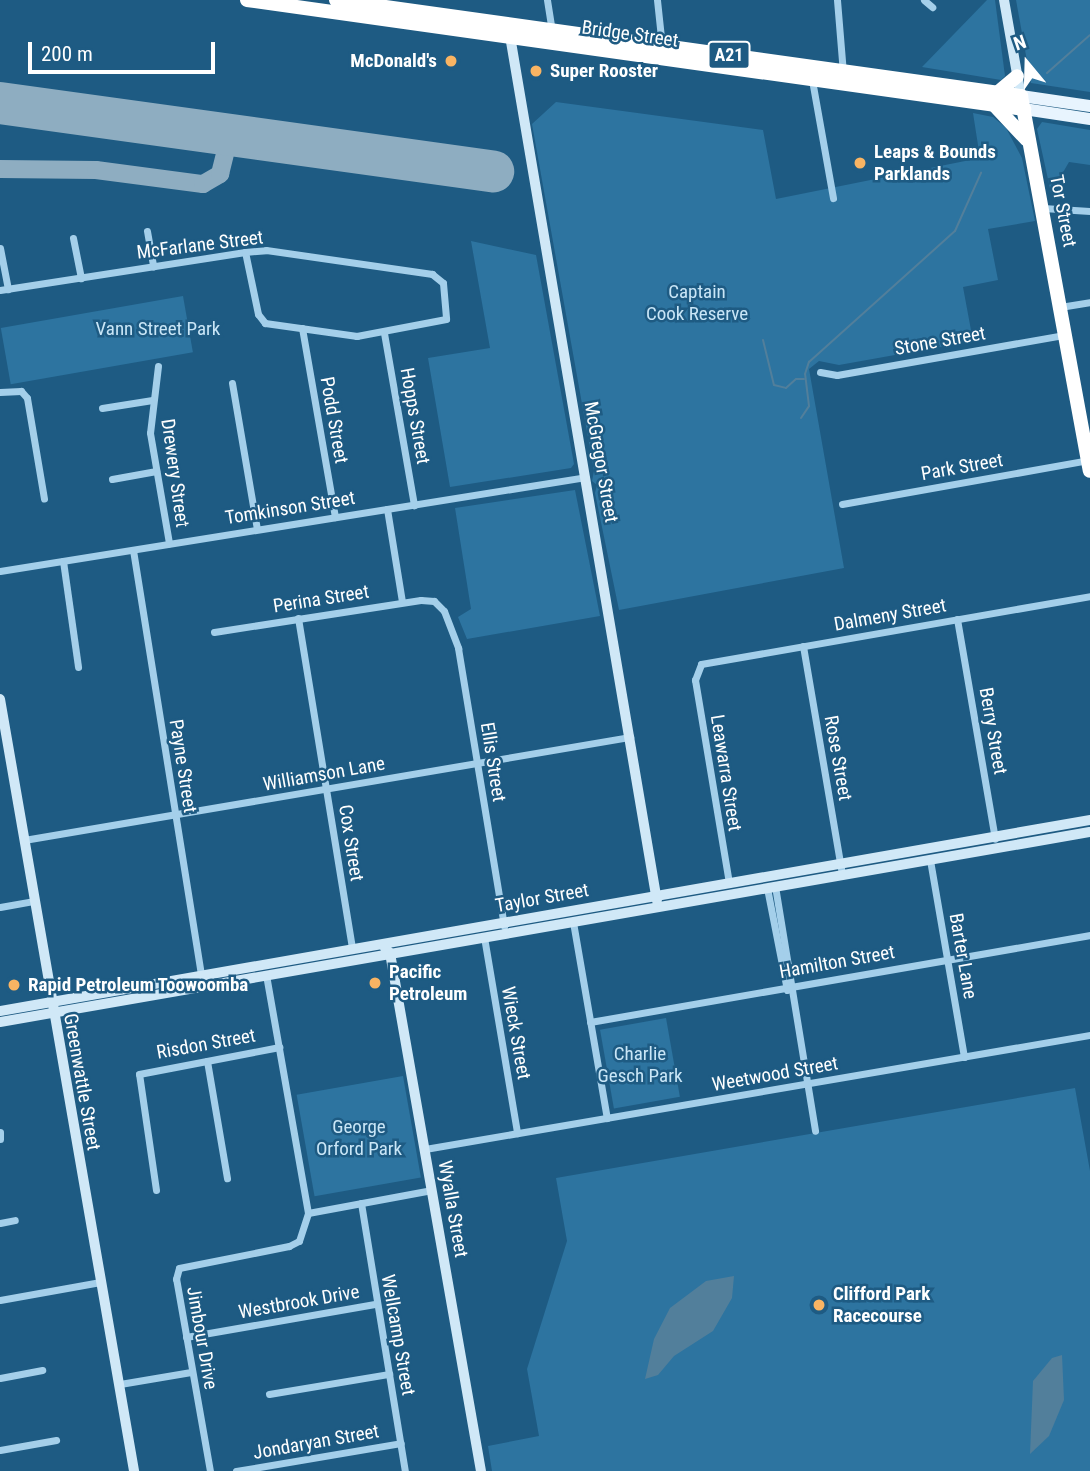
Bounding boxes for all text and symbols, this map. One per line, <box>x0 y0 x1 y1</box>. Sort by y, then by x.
street label: Bridge Street <box>580 16 680 52</box>
scale bar <box>32 28 219 72</box>
north arrow <box>992 28 1062 98</box>
text: N <box>1011 30 1029 55</box>
road number: A21 <box>706 40 752 70</box>
text: 200 m <box>41 42 93 66</box>
place label: McDonald's <box>350 50 437 72</box>
marker: McDonald's <box>443 53 459 69</box>
place label: Super Rooster <box>550 60 658 82</box>
marker: Super Rooster <box>528 63 544 79</box>
place label: Leaps & Bounds Parklands <box>874 141 996 185</box>
marker: Leaps & Bounds Parklands <box>852 155 868 171</box>
street label: Tor Street <box>1045 173 1081 249</box>
street label: McFarlane Street <box>135 226 265 264</box>
park label: Captain Cook Reserve <box>646 281 748 325</box>
park label: Vann Street Park <box>96 318 220 340</box>
street label: Stone Street <box>893 322 987 360</box>
street label: Hopps Street <box>395 366 435 466</box>
street label: Podd Street <box>315 375 353 465</box>
street label: McGregor Street <box>579 400 623 524</box>
street label: Drewery Street <box>156 417 194 529</box>
street label: Park Street <box>919 449 1005 485</box>
street label: Tomkinson Street <box>223 486 357 530</box>
street label: Perina Street <box>271 580 371 618</box>
street label: Dalmeny Street <box>832 594 948 636</box>
street label: Berry Street <box>974 686 1012 776</box>
street label: Leawarra Street <box>706 713 746 833</box>
street label: Rose Street <box>819 714 857 802</box>
street label: Payne Street <box>164 718 202 814</box>
street label: Ellis Street <box>475 721 511 803</box>
street label: Williamson Lane <box>261 752 387 796</box>
street label: Cox Street <box>334 803 368 883</box>
street label: Taylor Street <box>494 879 590 917</box>
street label: Barter Lane <box>944 911 982 1001</box>
street label: Hamilton Street <box>777 941 897 983</box>
place label: Pacific Petroleum <box>389 961 467 1005</box>
place label: Rapid Petroleum Toowoomba <box>28 974 249 996</box>
marker: Pacific Petroleum <box>367 975 383 991</box>
marker: Rapid Petroleum Toowoomba <box>6 977 22 993</box>
street label: Wieck Street <box>497 985 535 1081</box>
street label: Greenwattle Street <box>59 1012 105 1152</box>
street label: Risdon Street <box>155 1024 257 1064</box>
park label: Charlie Gesch Park <box>598 1043 682 1087</box>
street label: Weetwood Street <box>710 1052 840 1096</box>
park label: George Orford Park <box>316 1116 402 1160</box>
street label: Wyalla Street <box>433 1159 473 1259</box>
street label: Wellcamp Street <box>376 1273 420 1397</box>
street label: Westbrook Drive <box>237 1280 361 1324</box>
place label: Clifford Park Racecourse <box>833 1283 930 1327</box>
street label: Jimbour Drive <box>182 1285 222 1391</box>
marker: Clifford Park Racecourse <box>811 1297 827 1313</box>
street label: Jondaryan Street <box>251 1420 381 1464</box>

